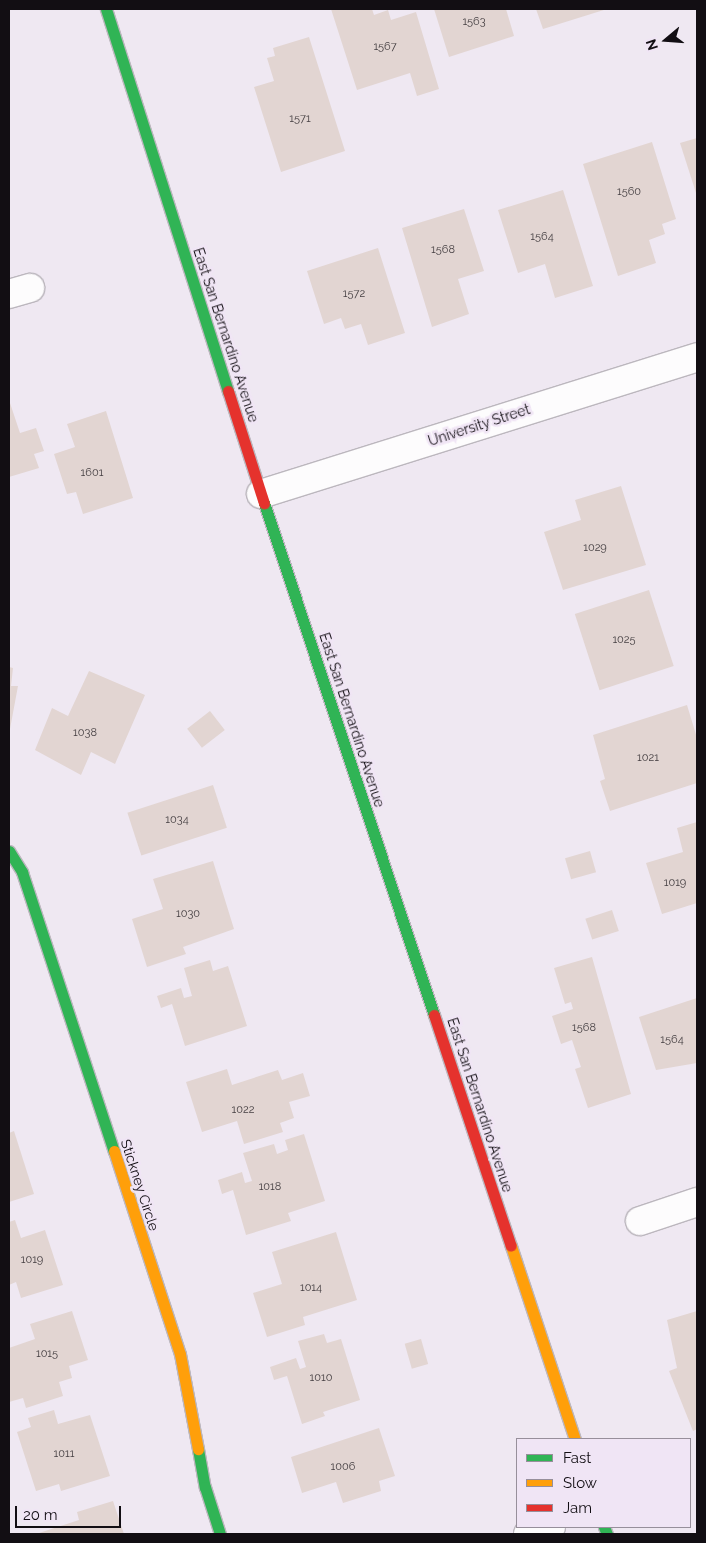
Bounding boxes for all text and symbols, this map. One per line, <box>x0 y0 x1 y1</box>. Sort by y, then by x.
house number: 1563 <box>462 15 486 29</box>
north arrow <box>641 15 691 65</box>
text: N <box>642 37 661 52</box>
house number: 1567 <box>373 40 397 54</box>
house number: 1571 <box>289 112 311 126</box>
house number: 1560 <box>617 185 641 199</box>
house number: 1564 <box>530 230 554 244</box>
house number: 1568 <box>431 243 455 257</box>
street label: East San Bernardino Avenue <box>190 245 262 425</box>
house number: 1572 <box>343 287 365 301</box>
street label: University Street <box>426 401 532 449</box>
house number: 1601 <box>81 466 103 480</box>
house number: 1029 <box>583 541 607 555</box>
street label: East San Bernardino Avenue <box>316 630 388 810</box>
house number: 1025 <box>612 633 636 647</box>
house number: 1038 <box>73 726 97 740</box>
house number: 1021 <box>637 751 659 765</box>
house number: 1034 <box>165 813 189 827</box>
house number: 1019 <box>664 876 686 890</box>
house number: 1030 <box>176 907 200 921</box>
street label: East San Bernardino Avenue <box>444 1015 516 1195</box>
house number: 1568 <box>572 1021 596 1035</box>
house number: 1564 <box>660 1033 684 1047</box>
house number: 1022 <box>232 1103 254 1117</box>
street label: Stickney Circle <box>117 1137 163 1233</box>
house number: 1018 <box>259 1180 281 1194</box>
house number: 1019 <box>21 1253 43 1267</box>
house number: 1014 <box>300 1281 322 1295</box>
house number: 1015 <box>36 1347 58 1361</box>
house number: 1010 <box>310 1371 332 1385</box>
legend <box>516 1438 691 1528</box>
house number: 1011 <box>54 1447 74 1461</box>
text: Fast <box>563 1449 591 1467</box>
house number: 1006 <box>331 1460 355 1474</box>
text: Slow <box>563 1474 597 1492</box>
scale bar <box>18 1496 124 1528</box>
text: Jam <box>563 1499 592 1517</box>
text: 20 m <box>23 1506 58 1524</box>

